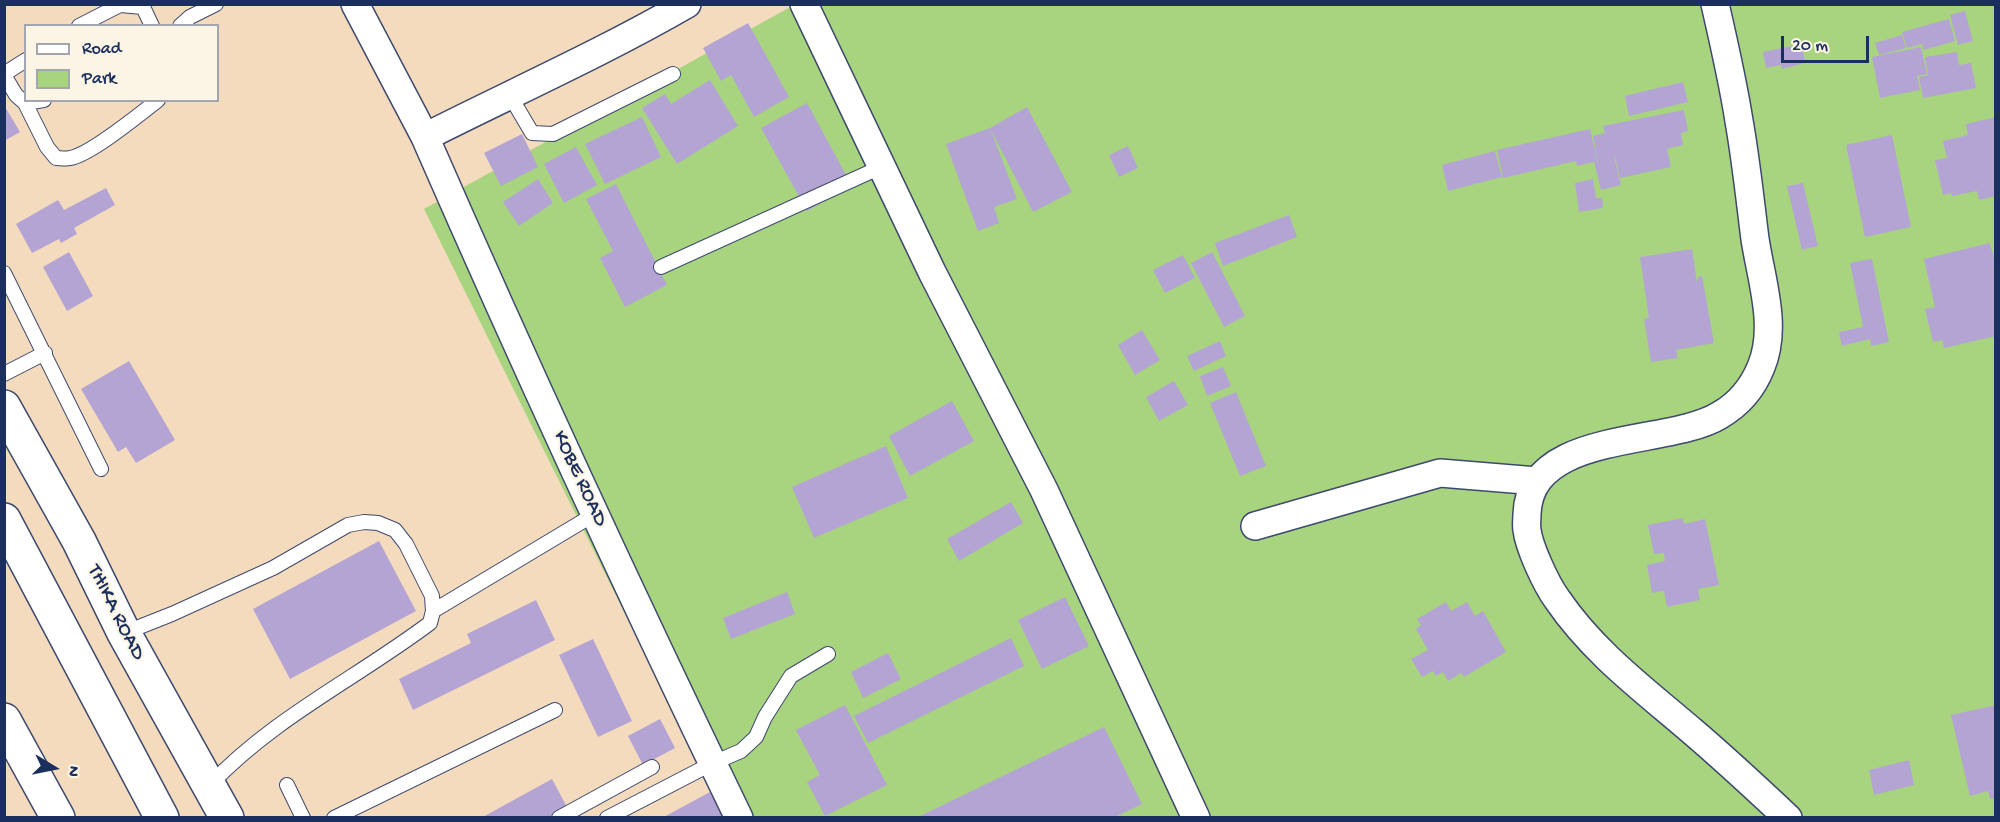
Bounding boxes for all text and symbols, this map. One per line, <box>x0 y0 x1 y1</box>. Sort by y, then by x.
legend <box>24 24 219 102</box>
scale bar <box>1784 24 1872 62</box>
text: 20 m <box>1792 36 1828 57</box>
text: Road <box>82 39 121 60</box>
text: Park <box>82 69 116 90</box>
street label: KOBE ROAD <box>546 427 612 531</box>
street label: THIKA ROAD <box>80 561 150 665</box>
north arrow <box>24 738 84 798</box>
text: N <box>62 764 82 778</box>

